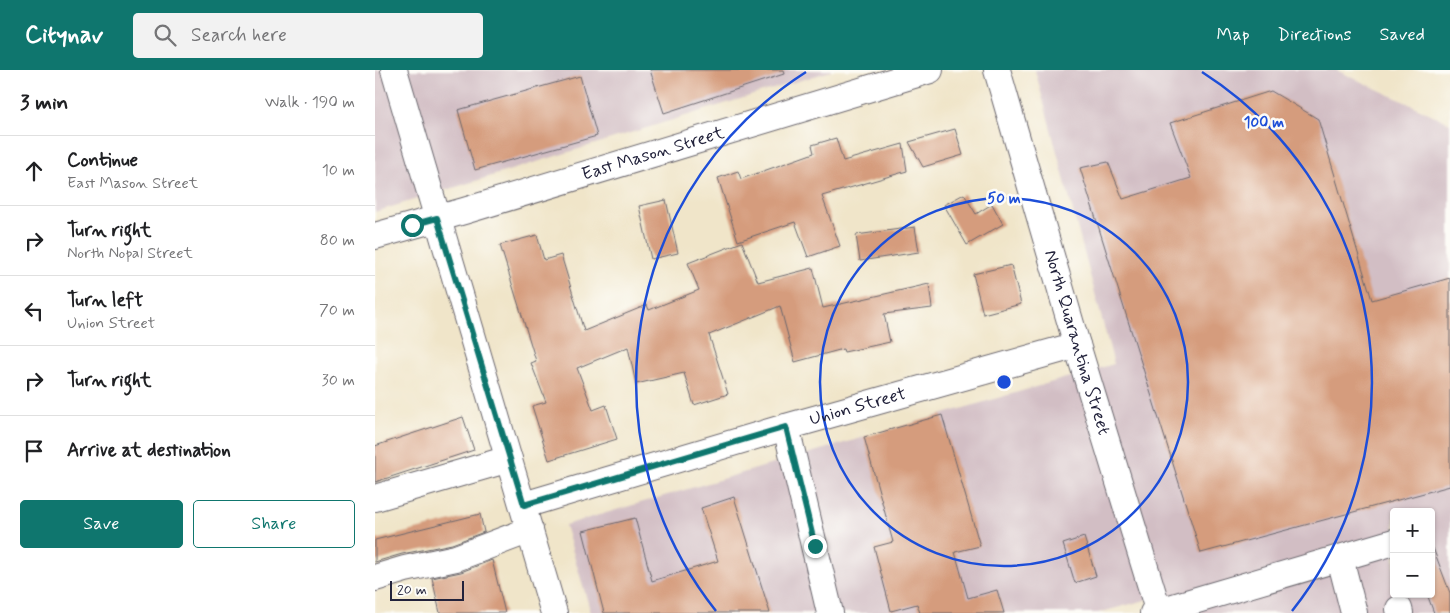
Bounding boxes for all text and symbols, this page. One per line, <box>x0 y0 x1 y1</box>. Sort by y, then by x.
search box <box>133 13 483 58</box>
text: Citynav <box>25 20 103 51</box>
icon: search <box>151 21 179 49</box>
text: Search here <box>191 23 287 48</box>
text: Map <box>1217 23 1250 47</box>
text: Directions <box>1278 23 1352 47</box>
text: Saved <box>1380 23 1425 47</box>
text: 3 min <box>20 89 68 117</box>
text: Walk · 190 m <box>265 92 355 113</box>
text: 100 m <box>1244 113 1284 133</box>
street label: East Mason Street <box>579 121 728 187</box>
text: Continue <box>67 148 138 173</box>
icon: ahead <box>20 157 48 185</box>
text: 10 m <box>322 160 355 181</box>
text: East Mason Street <box>67 173 198 194</box>
text: 50 m <box>987 189 1021 209</box>
route start <box>401 214 424 237</box>
text: Turn right <box>67 218 151 243</box>
icon: right <box>20 227 48 255</box>
text: 80 m <box>320 230 355 251</box>
text: North Nopal Street <box>67 243 193 264</box>
street label: North Quarantina Street <box>1038 247 1116 438</box>
text: Turn left <box>67 288 143 313</box>
icon: left <box>20 297 48 325</box>
text: 70 m <box>319 300 355 321</box>
text: Union Street <box>67 313 155 334</box>
icon: right <box>20 367 48 395</box>
text: Turn right <box>67 368 151 393</box>
text: 30 m <box>322 370 355 391</box>
centre of rings <box>995 373 1013 391</box>
street label: Union Street <box>807 382 909 432</box>
icon: arrive <box>20 437 48 465</box>
text: Arrive at destination <box>67 438 231 463</box>
button: Save <box>20 500 183 548</box>
button: Share <box>193 500 355 548</box>
map controls <box>1390 508 1435 598</box>
button: + <box>1390 508 1435 553</box>
route end <box>804 535 827 558</box>
button: − <box>1390 553 1435 598</box>
scale bar <box>390 578 464 601</box>
text: 20 m <box>397 581 427 599</box>

